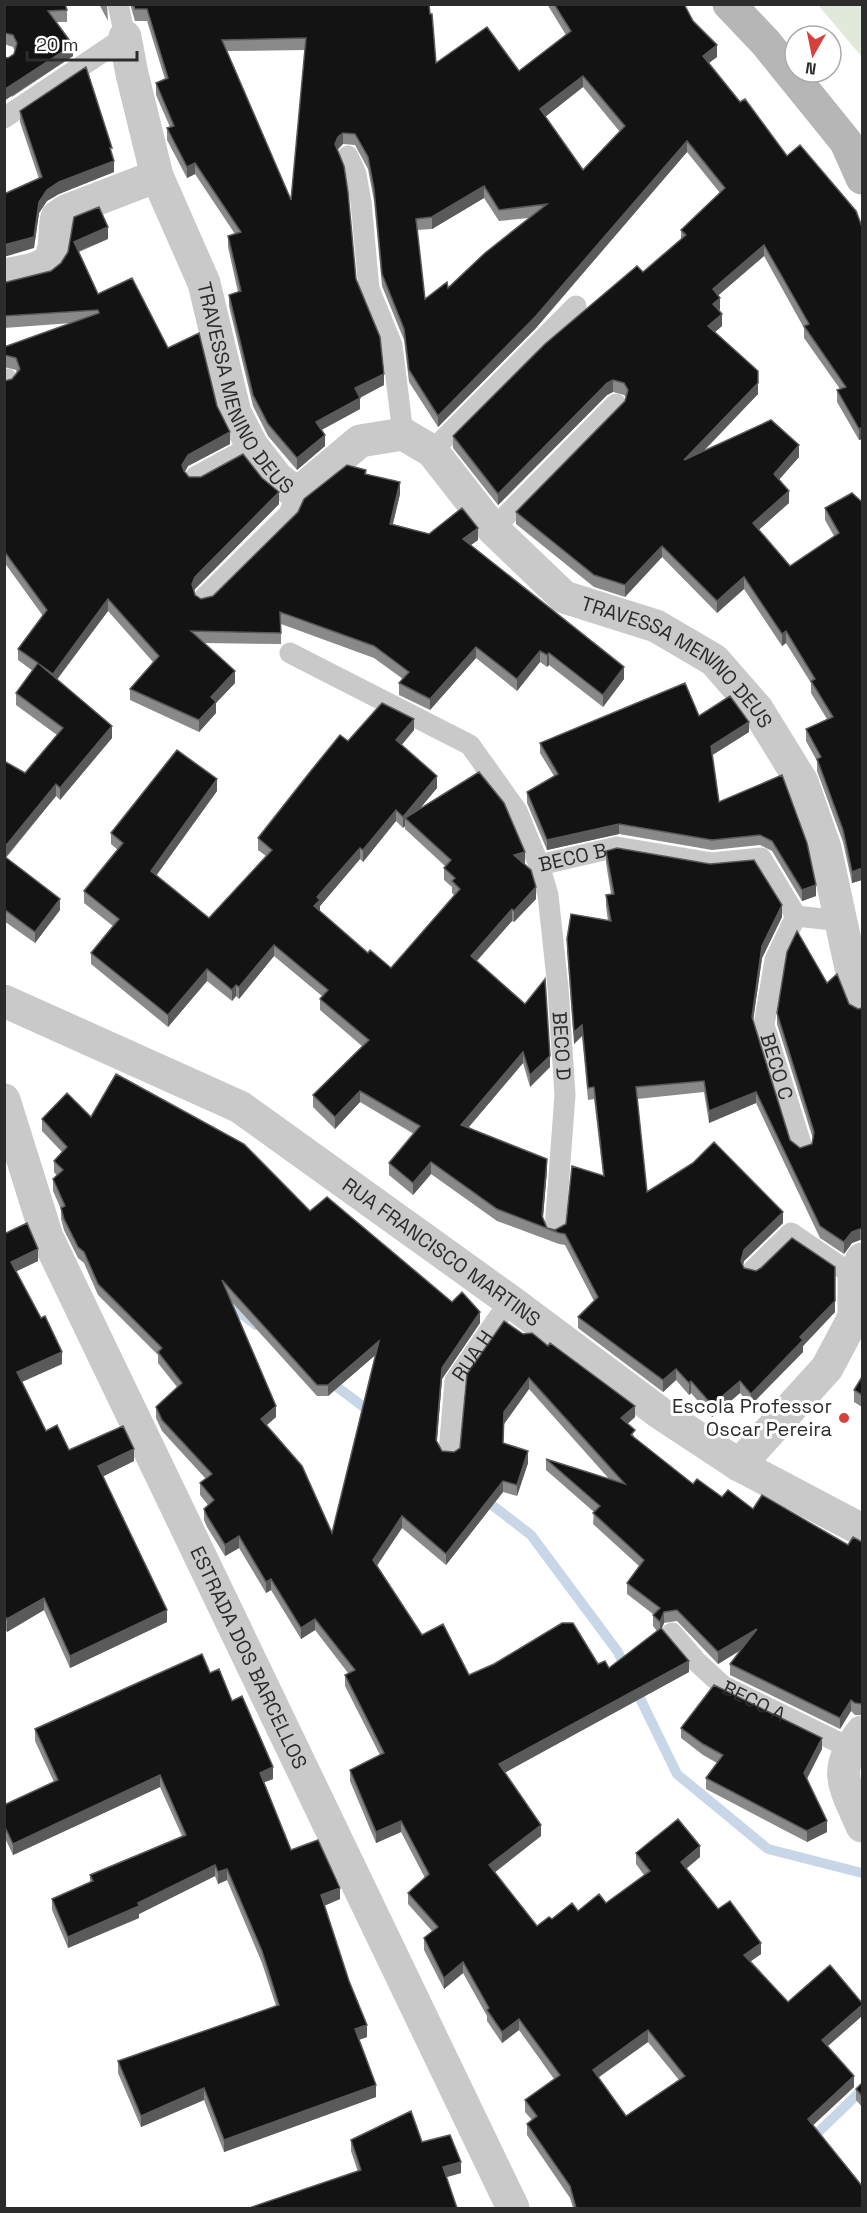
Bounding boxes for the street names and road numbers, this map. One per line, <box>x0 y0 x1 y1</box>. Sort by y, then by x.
street label: TRAVESSA MENINO DEUS <box>191 279 299 500</box>
street label: TRAVESSA MENINO DEUS <box>578 590 778 733</box>
street label: BECO B <box>536 837 609 878</box>
street label: BECO D <box>547 1011 577 1081</box>
street label: BECO C <box>754 1030 800 1103</box>
street label: RUA FRANCISCO MARTINS <box>337 1172 546 1332</box>
street label: RUA H <box>446 1325 499 1386</box>
street label: ESTRADA DOS BARCELLOS <box>184 1542 313 1773</box>
street label: BECO A <box>717 1674 791 1728</box>

